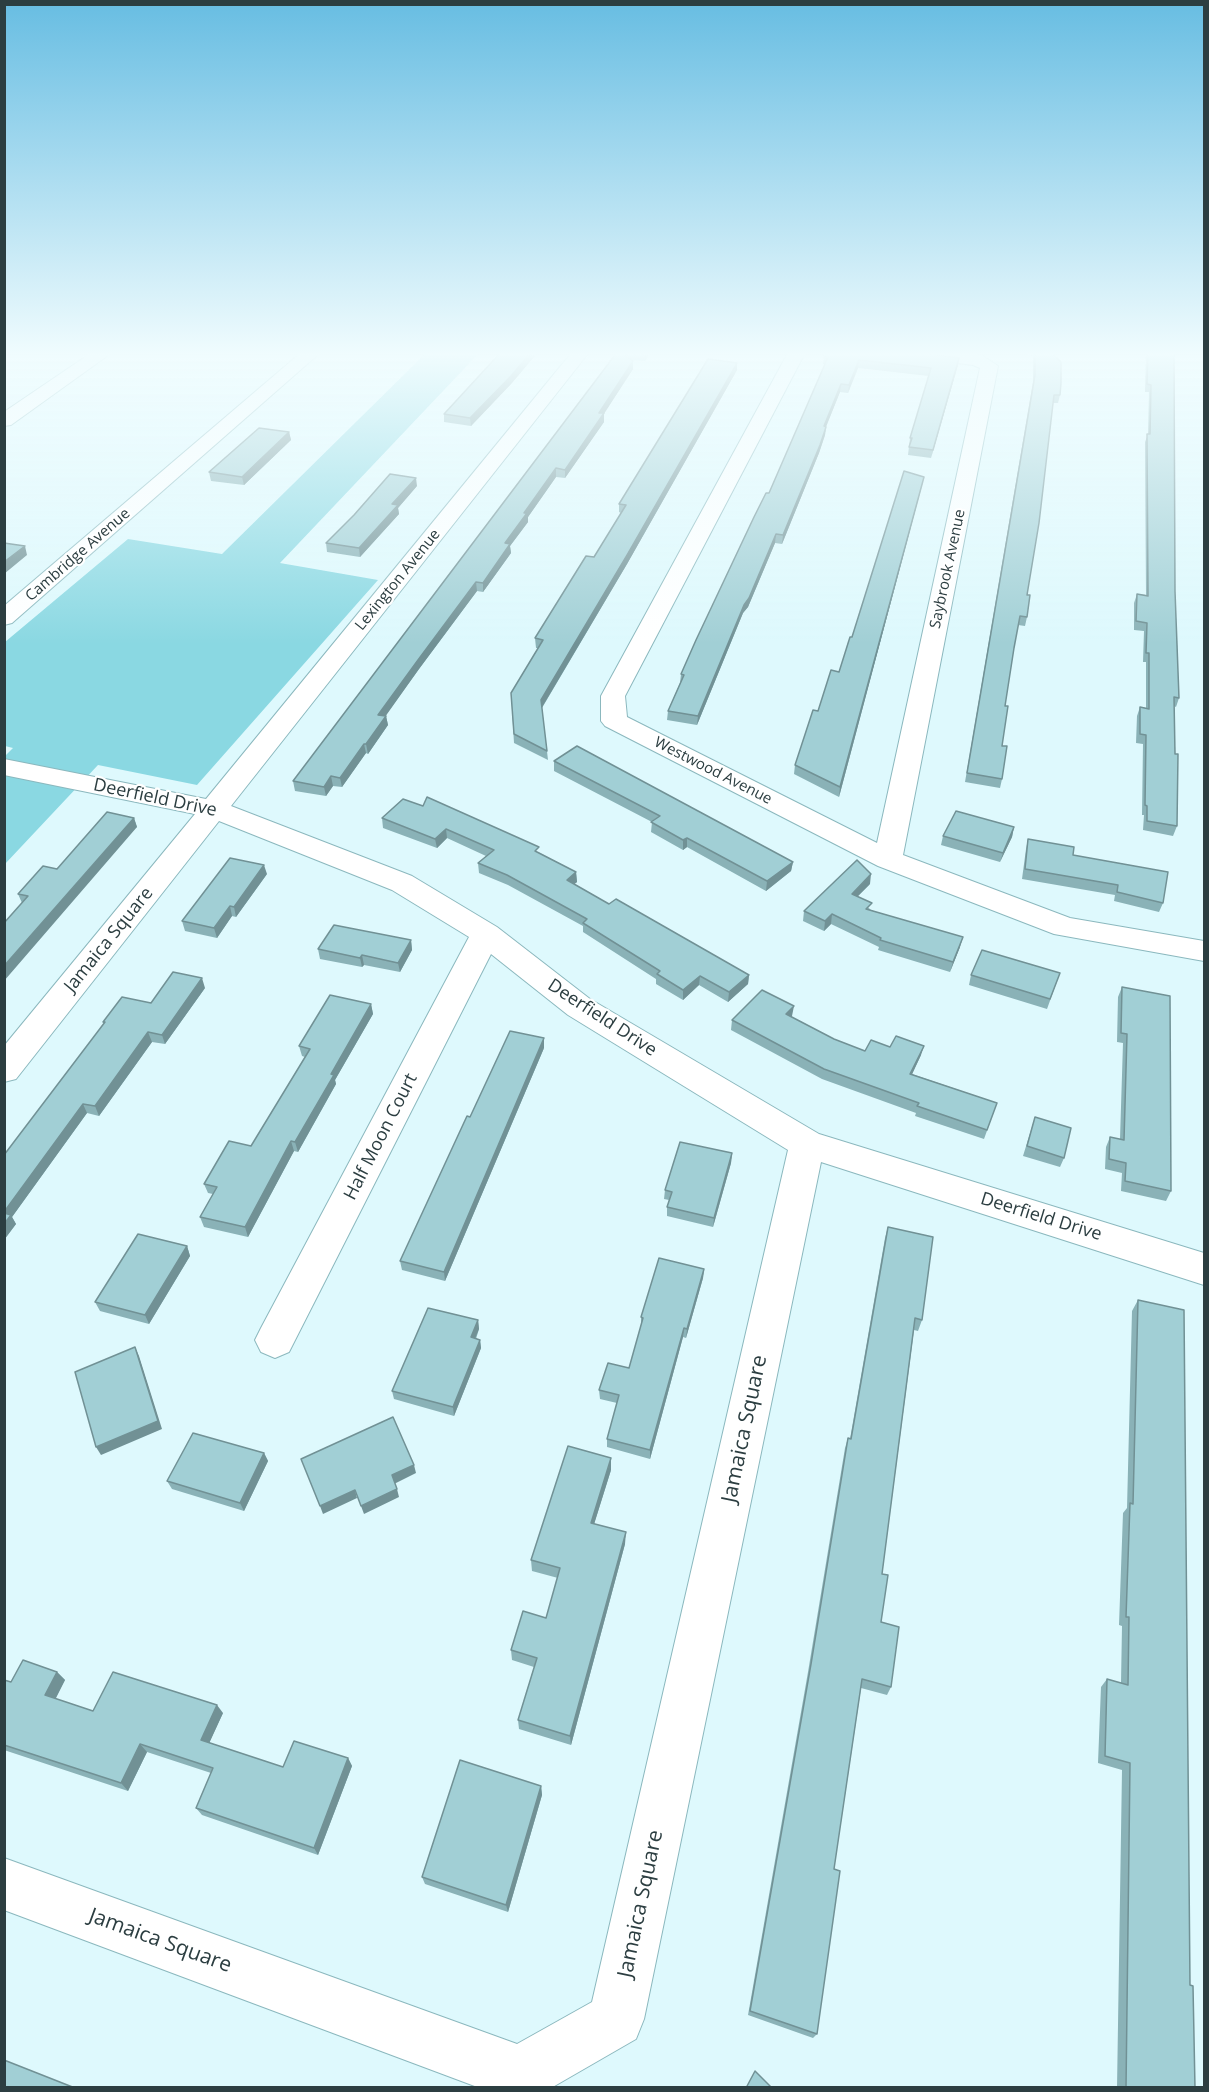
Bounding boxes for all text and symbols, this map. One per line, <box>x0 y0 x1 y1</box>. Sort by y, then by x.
street label: Cambridge Avenue <box>22 505 134 605</box>
street label: Saybrook Avenue <box>927 508 969 630</box>
street label: Lexington Avenue <box>352 526 444 634</box>
street label: Westwood Avenue <box>651 734 775 808</box>
street label: Deerfield Drive <box>91 774 219 822</box>
street label: Jamaica Square <box>60 883 158 997</box>
street label: Deerfield Drive <box>543 975 661 1061</box>
street label: Half Moon Court <box>340 1070 422 1204</box>
street label: Deerfield Drive <box>978 1188 1104 1246</box>
street label: Jamaica Square <box>717 1353 773 1505</box>
street label: Jamaica Square <box>613 1828 669 1980</box>
street label: Jamaica Square <box>85 1903 235 1979</box>

